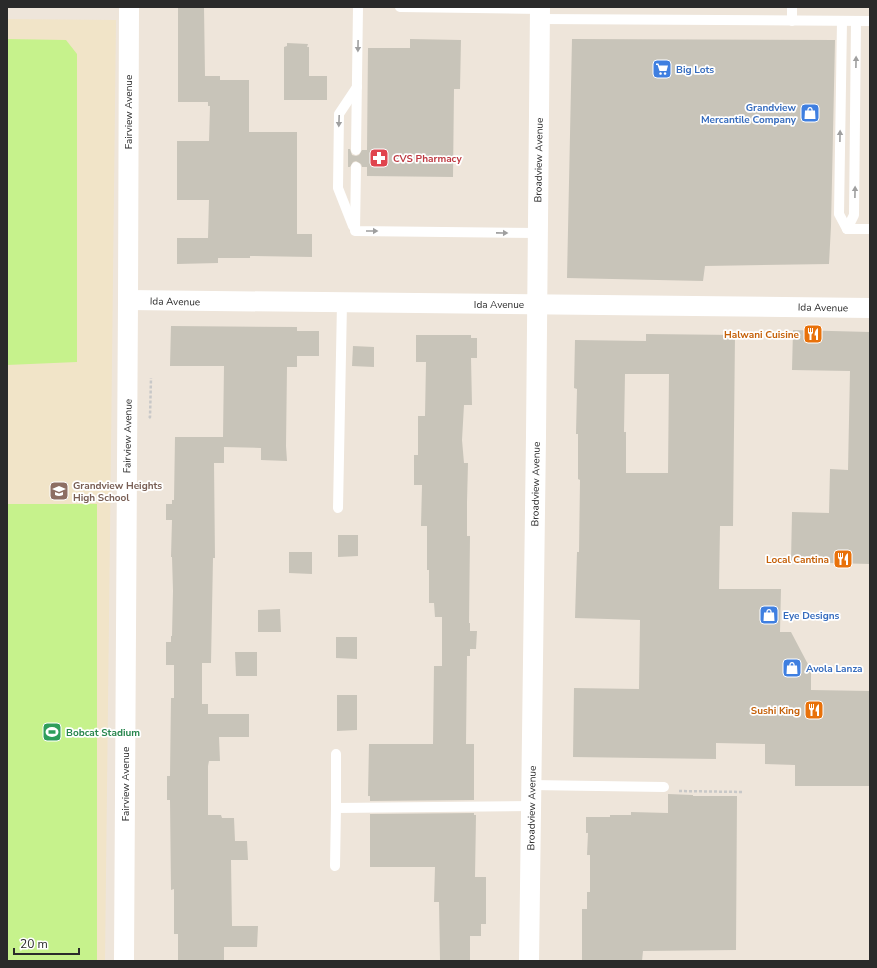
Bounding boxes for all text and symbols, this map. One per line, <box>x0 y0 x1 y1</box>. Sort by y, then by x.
one-way arrow <box>355 40 361 53</box>
one-way arrow <box>853 55 859 68</box>
supermarket icon: Big Lots <box>651 58 673 80</box>
place label: Big Lots <box>676 63 714 77</box>
street label: Fairview Avenue <box>122 75 136 149</box>
place label: Grandview Mercantile Company <box>701 101 797 127</box>
shop icon: Grandview Mercantile Company <box>799 102 821 124</box>
one-way arrow <box>336 115 343 127</box>
street label: Broadview Avenue <box>531 118 547 202</box>
one-way arrow <box>837 129 843 142</box>
pharmacy icon: CVS Pharmacy <box>368 147 390 169</box>
place label: CVS Pharmacy <box>393 152 462 166</box>
one-way arrow <box>852 185 858 198</box>
one-way arrow <box>366 228 379 234</box>
one-way arrow <box>496 230 509 236</box>
street label: Ida Avenue <box>150 295 200 309</box>
street label: Ida Avenue <box>474 298 524 312</box>
street label: Ida Avenue <box>798 301 848 315</box>
restaurant icon: Halwani Cuisine <box>802 323 824 345</box>
place label: Halwani Cuisine <box>724 328 800 342</box>
street label: Fairview Avenue <box>120 399 136 473</box>
street label: Broadview Avenue <box>528 442 544 526</box>
place label: Grandview Heights High School <box>73 479 162 505</box>
school or university icon: Grandview Heights High School <box>48 480 70 502</box>
restaurant icon: Local Cantina <box>832 548 854 570</box>
place label: Local Cantina <box>766 553 829 567</box>
shop icon: Eye Designs <box>758 604 780 626</box>
place label: Eye Designs <box>783 609 840 623</box>
shop icon: Avola Lanza <box>781 657 803 679</box>
place label: Avola Lanza <box>806 662 863 676</box>
restaurant icon: Sushi King <box>803 699 825 721</box>
place label: Sushi King <box>751 704 800 718</box>
sports icon: Bobcat Stadium <box>41 721 63 743</box>
place label: Bobcat Stadium <box>66 726 140 740</box>
street label: Fairview Avenue <box>119 747 133 821</box>
street label: Broadview Avenue <box>524 766 540 850</box>
scale bar <box>14 930 79 956</box>
text: 20 m <box>20 936 48 952</box>

